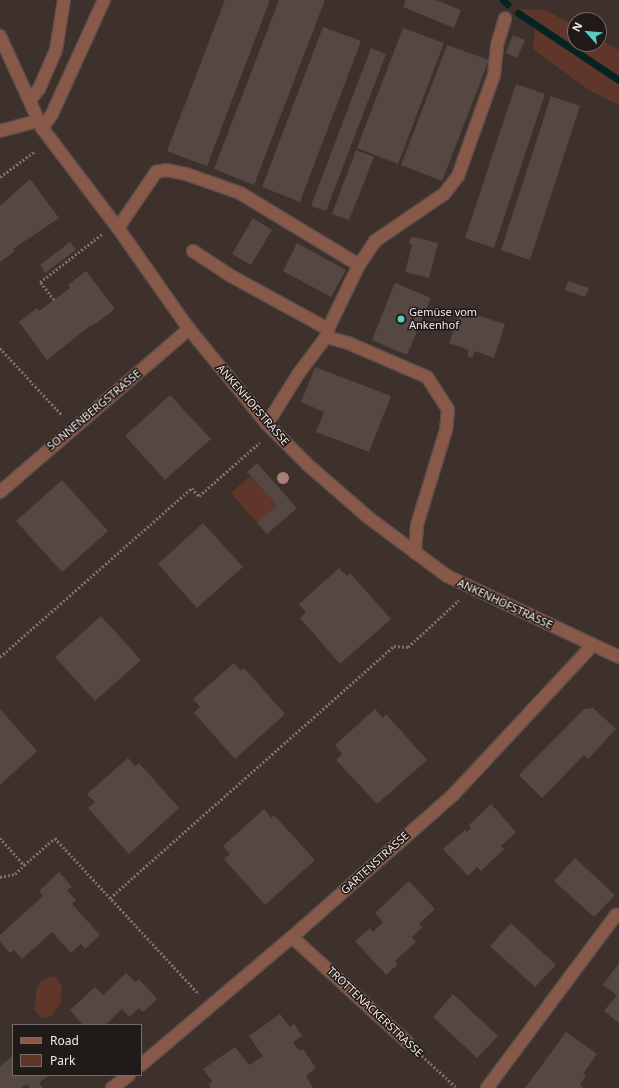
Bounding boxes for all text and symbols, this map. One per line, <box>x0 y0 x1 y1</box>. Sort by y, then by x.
north arrow <box>567 12 607 52</box>
text: N <box>568 19 585 34</box>
place label: Gemüse vom Ankenhof <box>409 306 477 332</box>
marker: Gemüse vom Ankenhof <box>396 314 406 324</box>
street label: ANKENHOFSTRASSE <box>214 362 292 448</box>
street label: SONNENBERGSTRASSE <box>44 367 144 453</box>
street label: ANKENHOFSTRASSE <box>455 576 555 632</box>
street label: GARTENSTRASSE <box>338 829 412 897</box>
street label: TROTTENACKERSTRASSE <box>324 964 426 1060</box>
legend <box>12 1024 142 1076</box>
text: Road <box>50 1032 79 1049</box>
text: Park <box>50 1052 75 1069</box>

